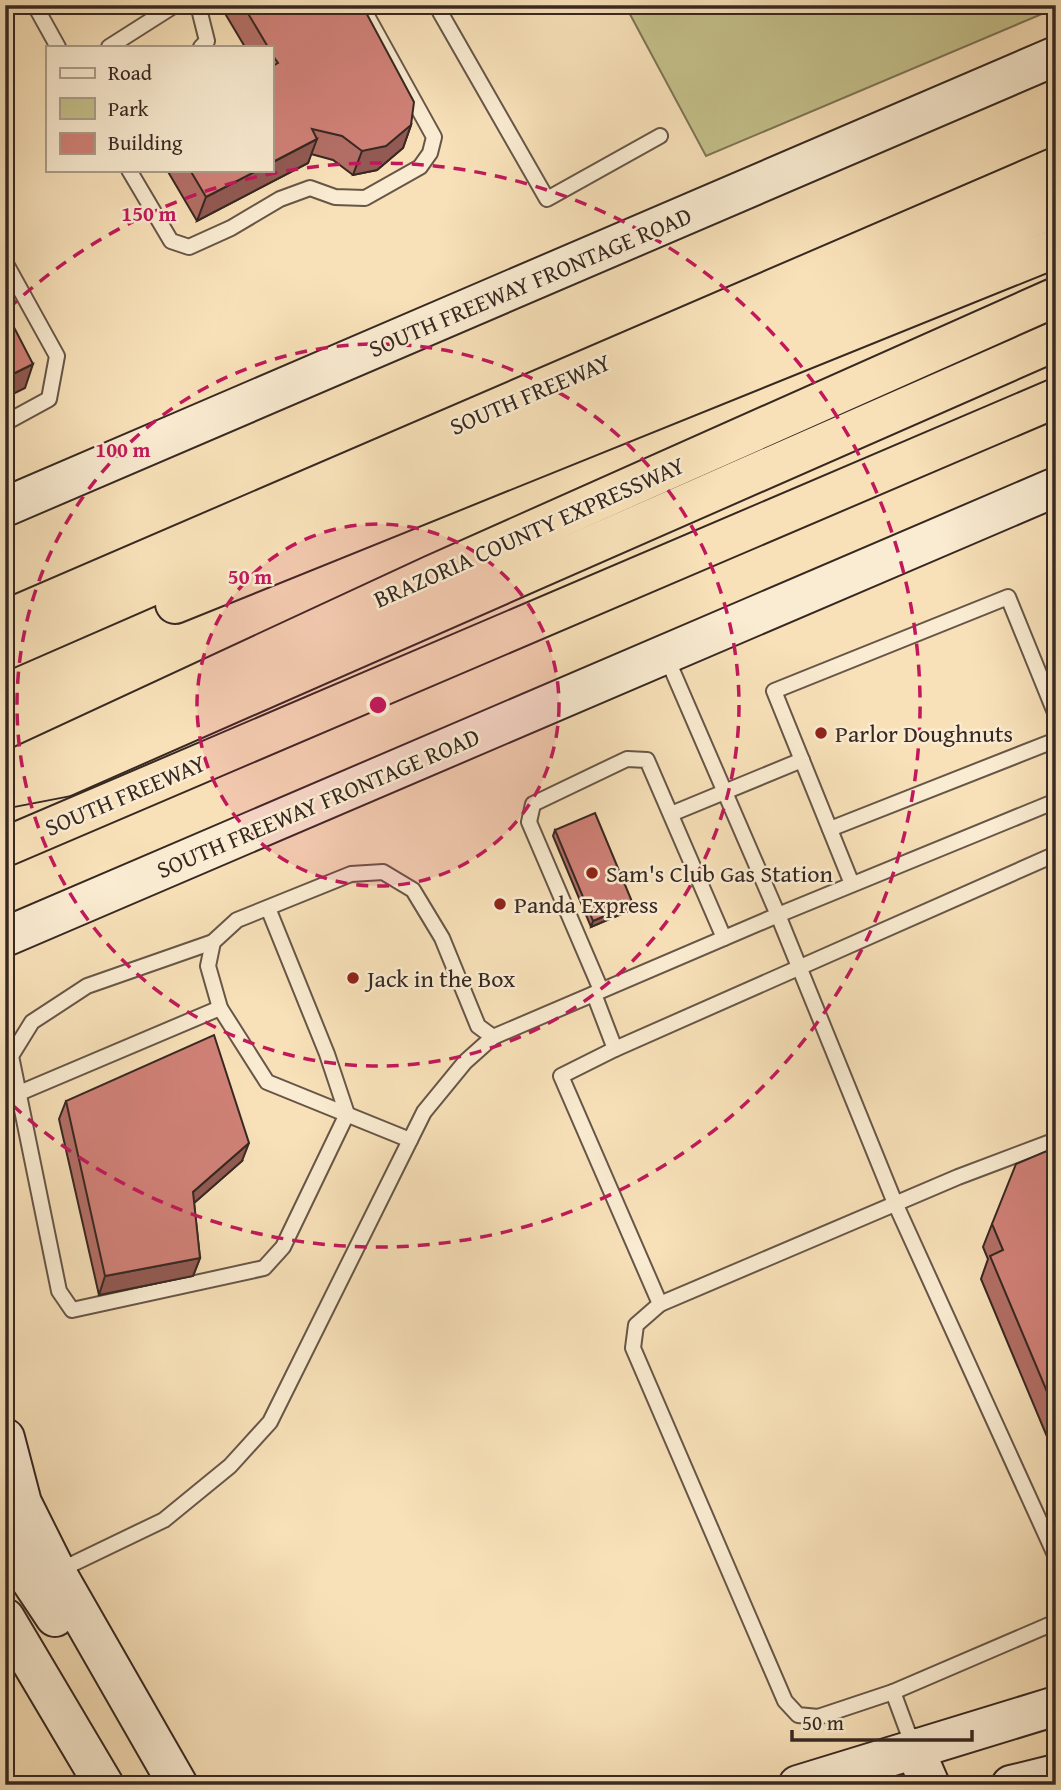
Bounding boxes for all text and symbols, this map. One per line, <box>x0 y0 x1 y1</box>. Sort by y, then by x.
legend <box>46 46 273 172</box>
text: Road <box>108 57 153 88</box>
text: Park <box>108 93 149 124</box>
text: Building <box>108 127 183 158</box>
text: 150 m <box>121 198 177 229</box>
street label: SOUTH FREEWAY FRONTAGE ROAD <box>363 198 697 366</box>
street label: SOUTH FREEWAY <box>444 344 616 444</box>
text: 100 m <box>95 434 151 465</box>
street label: BRAZORIA COUNTY EXPRESSWAY <box>368 447 690 617</box>
text: 50 m <box>228 561 272 592</box>
centre of rings <box>366 693 390 717</box>
place label: Parlor Doughnuts <box>835 716 1013 751</box>
street label: SOUTH FREEWAY FRONTAGE ROAD <box>151 719 485 887</box>
marker: Parlor Doughnuts <box>813 725 829 741</box>
street label: SOUTH FREEWAY <box>39 745 211 845</box>
place label: Sam's Club Gas Station <box>606 856 833 891</box>
marker: Sam's Club Gas Station <box>584 865 600 881</box>
place label: Panda Express <box>514 887 658 922</box>
marker: Panda Express <box>492 896 508 912</box>
place label: Jack in the Box <box>364 961 516 996</box>
marker: Jack in the Box <box>345 970 361 986</box>
scale bar <box>792 1699 972 1743</box>
text: 50 m <box>802 1707 844 1738</box>

